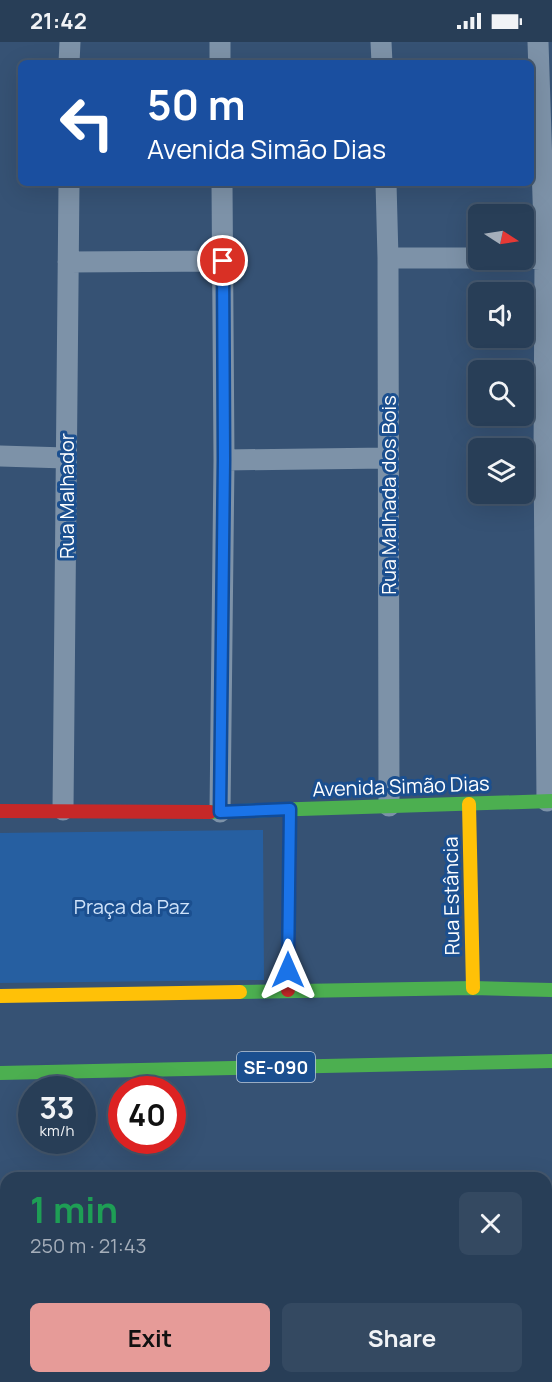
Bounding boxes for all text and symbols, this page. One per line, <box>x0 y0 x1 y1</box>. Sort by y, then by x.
text: 21:42 <box>30 6 87 36</box>
text: 50 m <box>147 75 245 133</box>
icon: left <box>48 84 126 162</box>
text: Avenida Simão Dias <box>147 130 386 167</box>
north arrow <box>468 204 534 270</box>
map controls <box>468 204 534 504</box>
pin <box>197 235 248 286</box>
icon: arrive <box>206 244 239 277</box>
button: sound <box>468 282 534 348</box>
button: search <box>468 360 534 426</box>
street label: Rua Malhada dos Bois <box>375 395 402 595</box>
street label: Rua Malhador <box>53 433 80 559</box>
button: layers <box>468 438 534 504</box>
street label: Avenida Simão Dias <box>312 769 490 803</box>
street label: Rua Estância <box>436 836 466 956</box>
park label: Praça da Paz <box>74 893 190 920</box>
position arrow <box>256 938 320 1002</box>
road number: SE-090 <box>237 1052 315 1082</box>
speed limit sign: 40 <box>108 1076 186 1154</box>
text: 33 <box>40 1087 74 1128</box>
text: km/h <box>40 1120 74 1141</box>
text: 1 min <box>30 1185 118 1234</box>
button: close <box>459 1192 522 1255</box>
text: 250 m · 21:43 <box>30 1232 147 1259</box>
button: Exit <box>30 1303 270 1372</box>
button: Share <box>282 1303 522 1372</box>

